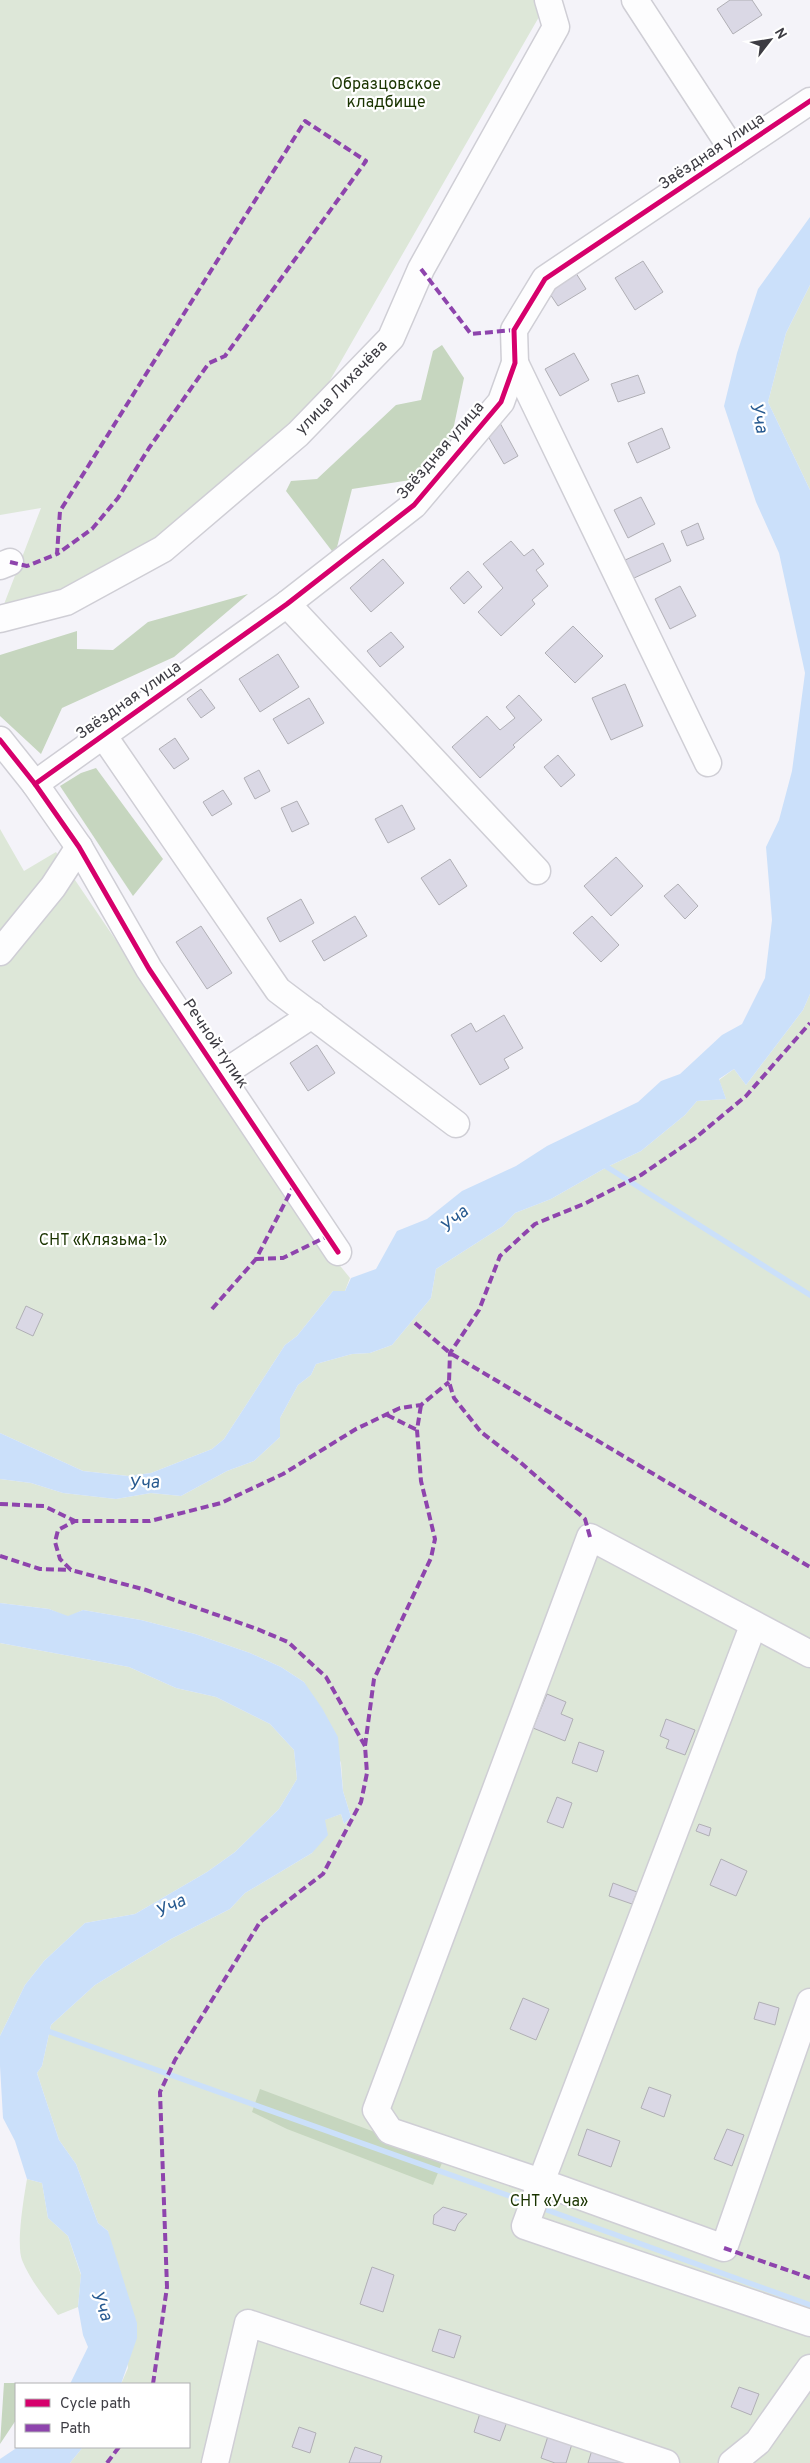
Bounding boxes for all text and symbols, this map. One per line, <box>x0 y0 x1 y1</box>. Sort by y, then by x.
north arrow <box>745 15 795 65</box>
text: N <box>770 25 790 43</box>
park label: Образцовское кладбище <box>331 75 441 113</box>
street label: Звёздная улица <box>655 109 769 195</box>
street label: улица Лихачёва <box>292 336 392 440</box>
street label: Звёздная улица <box>393 398 489 504</box>
water label: Уча <box>743 400 773 436</box>
street label: Звёздная улица <box>73 657 185 745</box>
street label: Речной тупик <box>178 995 252 1093</box>
water label: Уча <box>436 1201 475 1239</box>
park label: СНТ «Клязьма-1» <box>39 1231 167 1251</box>
water label: Уча <box>128 1471 161 1497</box>
water label: Уча <box>152 1889 191 1924</box>
park label: СНТ «Уча» <box>510 2192 588 2212</box>
water label: Уча <box>85 2288 117 2325</box>
legend <box>15 2383 190 2448</box>
text: Cycle path <box>60 2395 131 2414</box>
text: Path <box>60 2420 91 2439</box>

